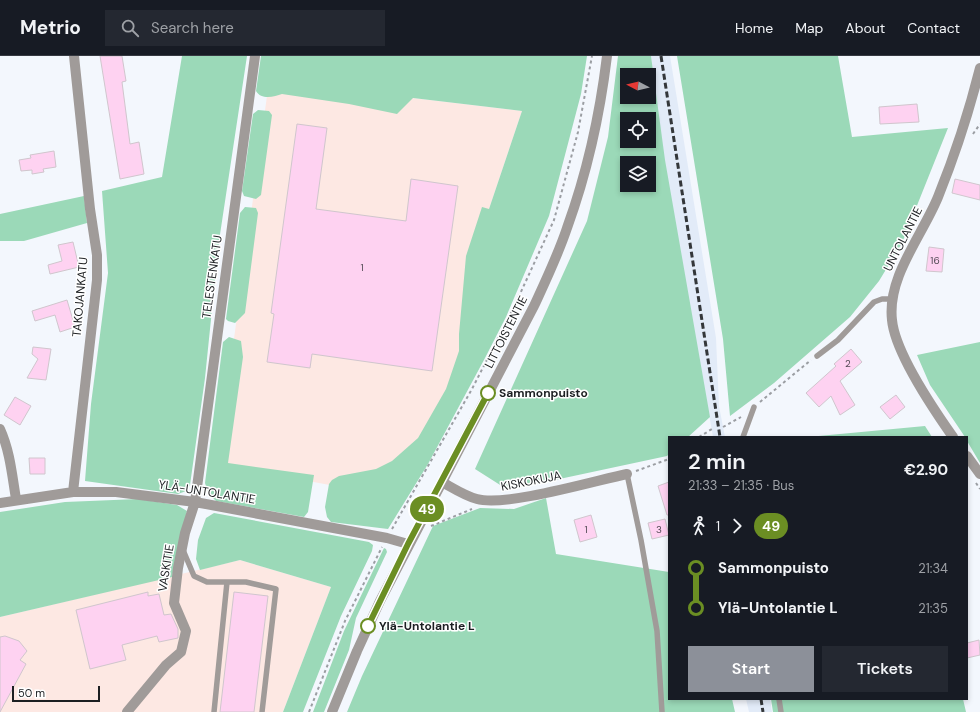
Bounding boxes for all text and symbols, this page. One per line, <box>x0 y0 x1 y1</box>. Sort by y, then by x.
search box <box>105 10 385 46</box>
text: Metrio <box>20 15 81 40</box>
icon: search <box>119 17 141 39</box>
text: Search here <box>151 18 234 38</box>
text: Home <box>735 19 773 37</box>
text: Map <box>795 19 823 37</box>
text: About <box>845 19 885 37</box>
text: Contact <box>907 19 960 37</box>
north arrow <box>620 68 656 104</box>
map controls <box>620 68 656 192</box>
button: locate <box>620 112 656 148</box>
button: layers <box>620 156 656 192</box>
street label: UNTOLANTIE <box>880 204 926 274</box>
street label: TELESTENKATU <box>198 234 226 320</box>
house number: 16 <box>930 254 940 267</box>
street label: TAKOJANKATU <box>69 256 91 338</box>
house number: 1 <box>360 261 364 274</box>
street label: LITTOISTENTIE <box>481 293 531 371</box>
house number: 2 <box>845 357 851 370</box>
marker: Sammonpuisto <box>480 385 496 401</box>
place label: Sammonpuisto <box>499 385 588 401</box>
text: 2 min <box>688 447 746 476</box>
text: €2.90 <box>904 460 948 480</box>
street label: KISKOKUJA <box>499 467 563 495</box>
street label: YLÄ-UNTOLANTIE <box>157 476 257 508</box>
text: 21:33 – 21:35 · Bus <box>688 477 794 494</box>
line badge: 49 <box>409 496 445 522</box>
text: 49 <box>418 500 436 518</box>
icon: walk <box>688 515 710 537</box>
icon: forward <box>726 515 748 537</box>
text: 49 <box>762 517 780 535</box>
text: 1 <box>716 518 720 535</box>
house number: 1 <box>584 523 588 536</box>
house number: 3 <box>656 523 662 536</box>
street label: VASKITIE <box>154 543 178 593</box>
text: Sammonpuisto <box>718 558 829 578</box>
text: 21:34 <box>918 560 948 577</box>
text: Ylä-Untolantie L <box>718 598 838 618</box>
text: 21:35 <box>918 600 948 617</box>
marker: Ylä-Untolantie L <box>360 618 376 634</box>
place label: Ylä-Untolantie L <box>379 618 475 634</box>
button: Start <box>688 646 814 692</box>
button: Tickets <box>822 646 948 692</box>
scale bar <box>12 684 100 703</box>
text: 50 m <box>18 686 45 700</box>

